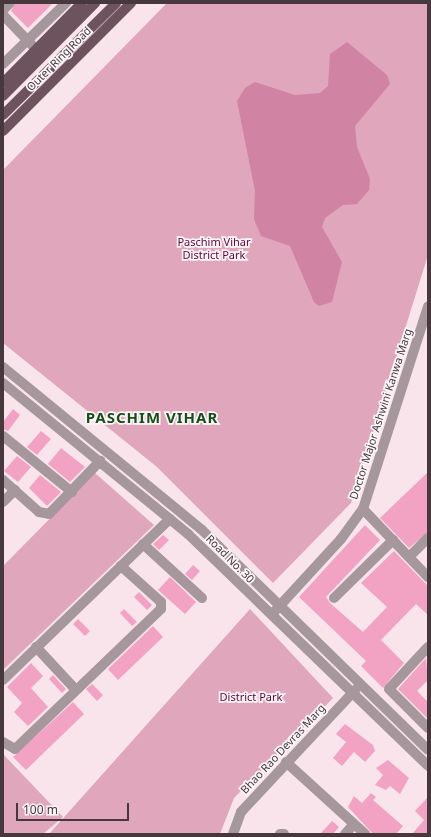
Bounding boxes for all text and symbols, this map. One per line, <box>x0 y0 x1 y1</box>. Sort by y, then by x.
street label: Outer Ring Road <box>24 24 94 94</box>
park label: Paschim Vihar District Park <box>177 236 251 262</box>
street label: Doctor Major Ashwini Kanwa Marg <box>347 327 415 501</box>
district label: PASCHIM VIHAR <box>86 409 218 427</box>
street label: Road No. 30 <box>203 532 257 586</box>
park label: District Park <box>220 690 282 704</box>
street label: Bhao Rao Devras Marg <box>238 701 328 797</box>
scale bar <box>18 795 131 821</box>
text: 100 m <box>23 801 58 818</box>

